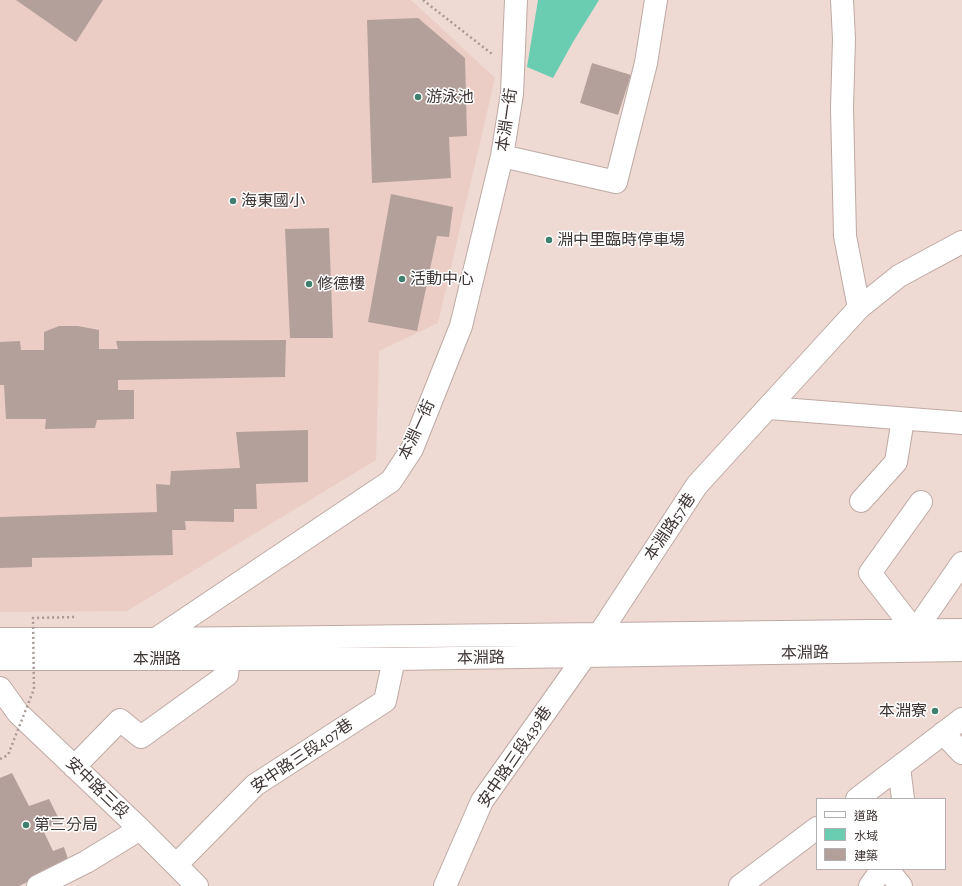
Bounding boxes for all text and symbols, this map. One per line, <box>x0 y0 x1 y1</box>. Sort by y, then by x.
place label: 游泳池 <box>426 87 474 107</box>
street label: 本淵一街 <box>493 87 521 153</box>
marker: 游泳池 <box>413 92 423 102</box>
place label: 海東國小 <box>241 191 305 211</box>
marker: 海東國小 <box>228 196 238 206</box>
place label: 淵中里臨時停車場 <box>557 230 685 250</box>
marker: 淵中里臨時停車場 <box>544 235 554 245</box>
place label: 活動中心 <box>410 269 474 289</box>
place label: 修德樓 <box>317 274 365 294</box>
marker: 活動中心 <box>397 274 407 284</box>
marker: 修德樓 <box>304 279 314 289</box>
street label: 本淵一街 <box>395 397 439 463</box>
street label: 本淵路57巷 <box>640 490 700 564</box>
street label: 本淵路 <box>781 643 829 663</box>
street label: 本淵路 <box>457 648 505 668</box>
street label: 本淵路 <box>133 649 181 669</box>
place label: 本淵寮 <box>879 701 927 721</box>
street label: 安中路三段439巷 <box>474 703 556 811</box>
marker: 本淵寮 <box>930 706 940 716</box>
street label: 安中路三段407巷 <box>247 715 357 797</box>
street label: 安中路三段 <box>62 753 132 823</box>
legend <box>816 798 946 870</box>
text: 道路 <box>854 810 878 822</box>
place label: 第三分局 <box>34 815 98 835</box>
marker: 第三分局 <box>21 820 31 830</box>
text: 水域 <box>854 830 878 842</box>
text: 建築 <box>854 850 878 862</box>

